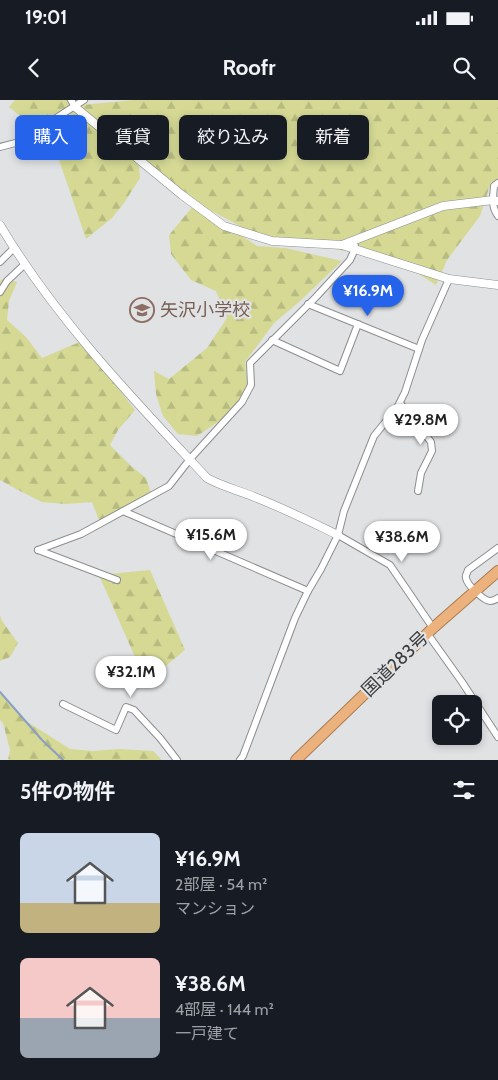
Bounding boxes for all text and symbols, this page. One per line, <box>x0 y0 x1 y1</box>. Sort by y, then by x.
text: 19:01 <box>25 6 67 29</box>
icon: back <box>20 54 48 82</box>
text: Roofr <box>222 54 276 81</box>
icon: search <box>450 54 478 82</box>
chip: 購入 <box>15 115 87 160</box>
chip: 賃貸 <box>97 115 169 160</box>
chip: 絞り込み <box>179 115 287 160</box>
chip: 新着 <box>297 115 369 160</box>
pin: ¥16.9M <box>327 274 409 317</box>
text: ¥16.9M <box>343 281 393 300</box>
school or university icon: 矢沢小学校 <box>129 297 155 323</box>
place label: 矢沢小学校 <box>160 299 250 321</box>
pin: ¥29.8M <box>380 404 462 446</box>
text: ¥29.8M <box>394 410 448 429</box>
pin: ¥15.6M <box>170 518 252 561</box>
pin: ¥38.6M <box>361 520 443 563</box>
text: ¥15.6M <box>186 525 236 544</box>
text: ¥38.6M <box>375 527 429 546</box>
street label: 国道283号 <box>357 627 433 701</box>
pin: ¥32.1M <box>90 656 172 698</box>
text: ¥32.1M <box>106 662 156 681</box>
map controls <box>432 695 482 745</box>
button: locate <box>432 695 482 745</box>
icon: filters <box>450 776 478 804</box>
text: 5件の物件 <box>20 779 115 804</box>
text: ¥16.9M <box>175 846 241 871</box>
icon: home <box>60 853 120 913</box>
text: 2部屋 · 54 m² <box>175 875 267 894</box>
text: マンション <box>175 899 255 918</box>
text: ¥38.6M <box>175 971 246 996</box>
icon: home <box>60 978 120 1038</box>
text: 4部屋 · 144 m² <box>175 1000 274 1019</box>
text: 一戸建て <box>175 1024 239 1043</box>

